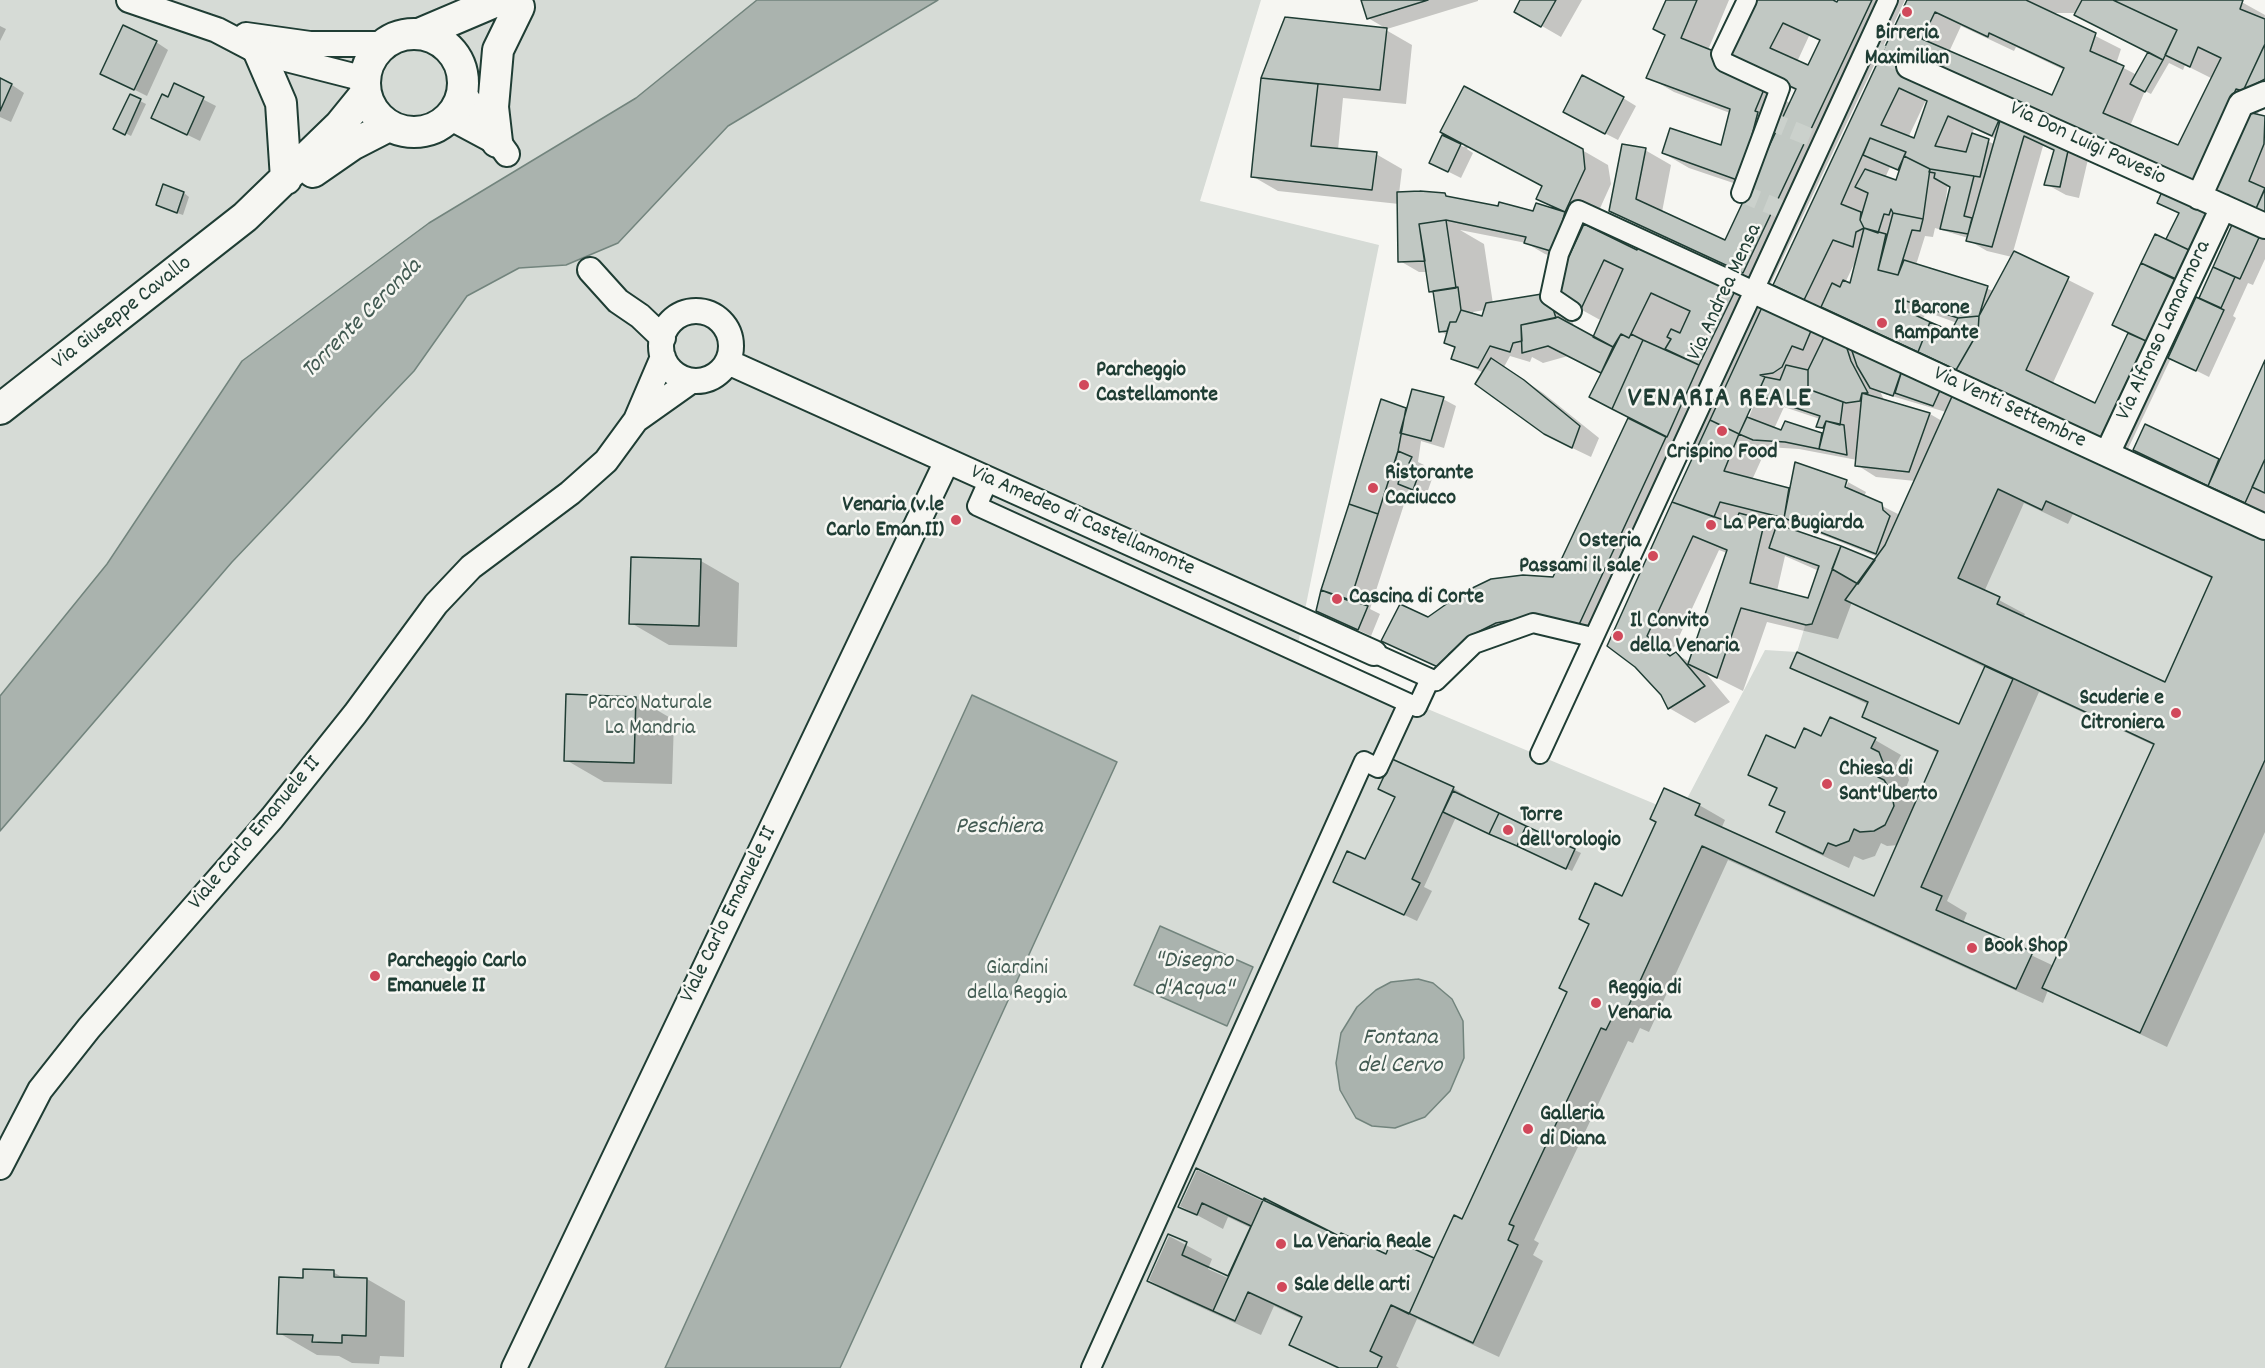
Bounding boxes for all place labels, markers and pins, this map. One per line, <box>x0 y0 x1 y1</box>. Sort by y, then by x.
marker: Birreria Maximilian <box>1900 5 1914 19</box>
place label: Birreria Maximilian <box>1865 22 1949 74</box>
place label: Il Barone Rampante <box>1894 297 1979 348</box>
marker: Il Barone Rampante <box>1875 316 1889 330</box>
place label: Parcheggio Castellamonte <box>1096 359 1218 410</box>
marker: Parcheggio Castellamonte <box>1077 378 1091 392</box>
marker: Crispino Food <box>1715 424 1729 438</box>
place label: Crispino Food <box>1666 441 1778 467</box>
place label: Ristorante Caciucco <box>1385 462 1473 514</box>
marker: Ristorante Caciucco <box>1366 481 1380 495</box>
place label: Venaria (v.le Carlo Eman.II) <box>826 494 944 546</box>
place label: La Pera Bugiarda <box>1723 512 1863 538</box>
marker: Venaria (v.le Carlo Eman.II) <box>949 513 963 527</box>
marker: La Pera Bugiarda <box>1704 518 1718 532</box>
place label: Osteria Passami il sale <box>1519 530 1641 582</box>
marker: Osteria Passami il sale <box>1646 549 1660 563</box>
place label: Cascina di Corte <box>1349 586 1484 612</box>
marker: Cascina di Corte <box>1330 592 1344 606</box>
place label: Il Convito della Venaria <box>1630 610 1739 662</box>
marker: Il Convito della Venaria <box>1611 629 1625 643</box>
place label: Scuderie e Citroniera <box>2079 687 2164 738</box>
marker: Scuderie e Citroniera <box>2169 706 2183 720</box>
place label: Chiesa di Sant'Uberto <box>1839 758 1938 810</box>
marker: Chiesa di Sant'Uberto <box>1820 777 1834 791</box>
place label: Torre dell'orologio <box>1520 804 1621 855</box>
marker: Torre dell'orologio <box>1501 823 1515 837</box>
place label: Book Shop <box>1984 935 2068 961</box>
marker: Book Shop <box>1965 941 1979 955</box>
place label: Parcheggio Carlo Emanuele II <box>387 950 527 1002</box>
marker: Parcheggio Carlo Emanuele II <box>368 969 382 983</box>
place label: Reggia di Venaria <box>1608 977 1681 1028</box>
marker: Reggia di Venaria <box>1589 996 1603 1010</box>
place label: Galleria di Diana <box>1540 1103 1606 1154</box>
marker: Galleria di Diana <box>1521 1122 1535 1136</box>
place label: La Venaria Reale <box>1293 1231 1431 1257</box>
marker: La Venaria Reale <box>1274 1237 1288 1251</box>
place label: Sale delle arti <box>1294 1274 1410 1300</box>
marker: Sale delle arti <box>1275 1280 1289 1294</box>

